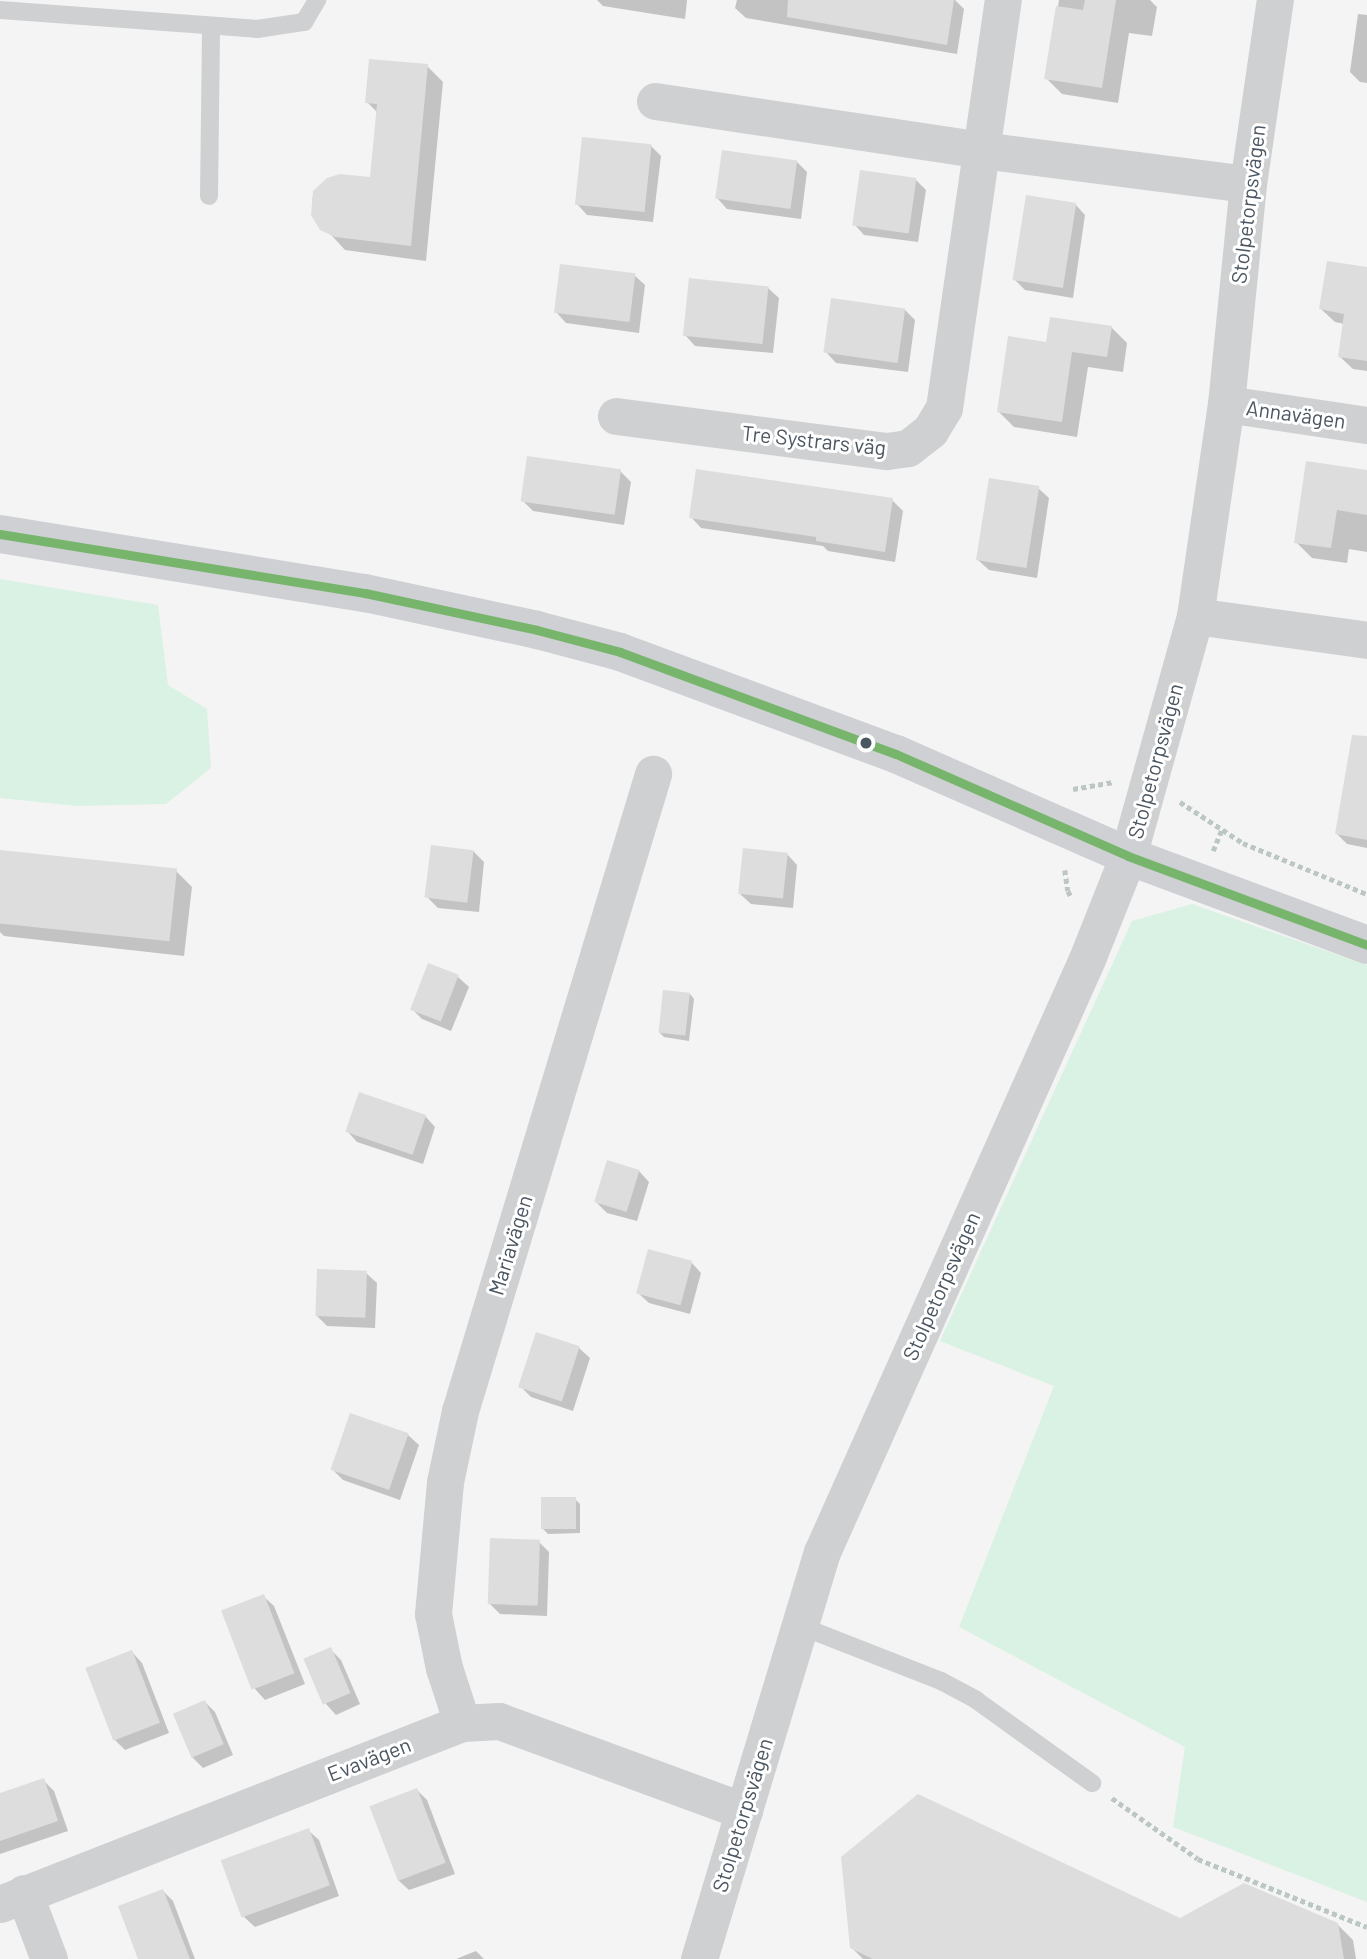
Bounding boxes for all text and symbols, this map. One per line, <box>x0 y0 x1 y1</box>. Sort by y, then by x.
street label: Stolpetorpsvägen <box>1226 123 1270 285</box>
street label: Annavägen <box>1245 395 1347 433</box>
street label: Tre Systrars väg <box>741 420 887 460</box>
street label: Stolpetorpsvägen <box>1122 680 1188 842</box>
unlabelled marker <box>859 736 873 750</box>
street label: Mariavägen <box>483 1192 537 1298</box>
street label: Stolpetorpsvägen <box>897 1208 985 1364</box>
street label: Evavägen <box>324 1732 414 1786</box>
street label: Stolpetorpsvägen <box>707 1735 777 1895</box>

